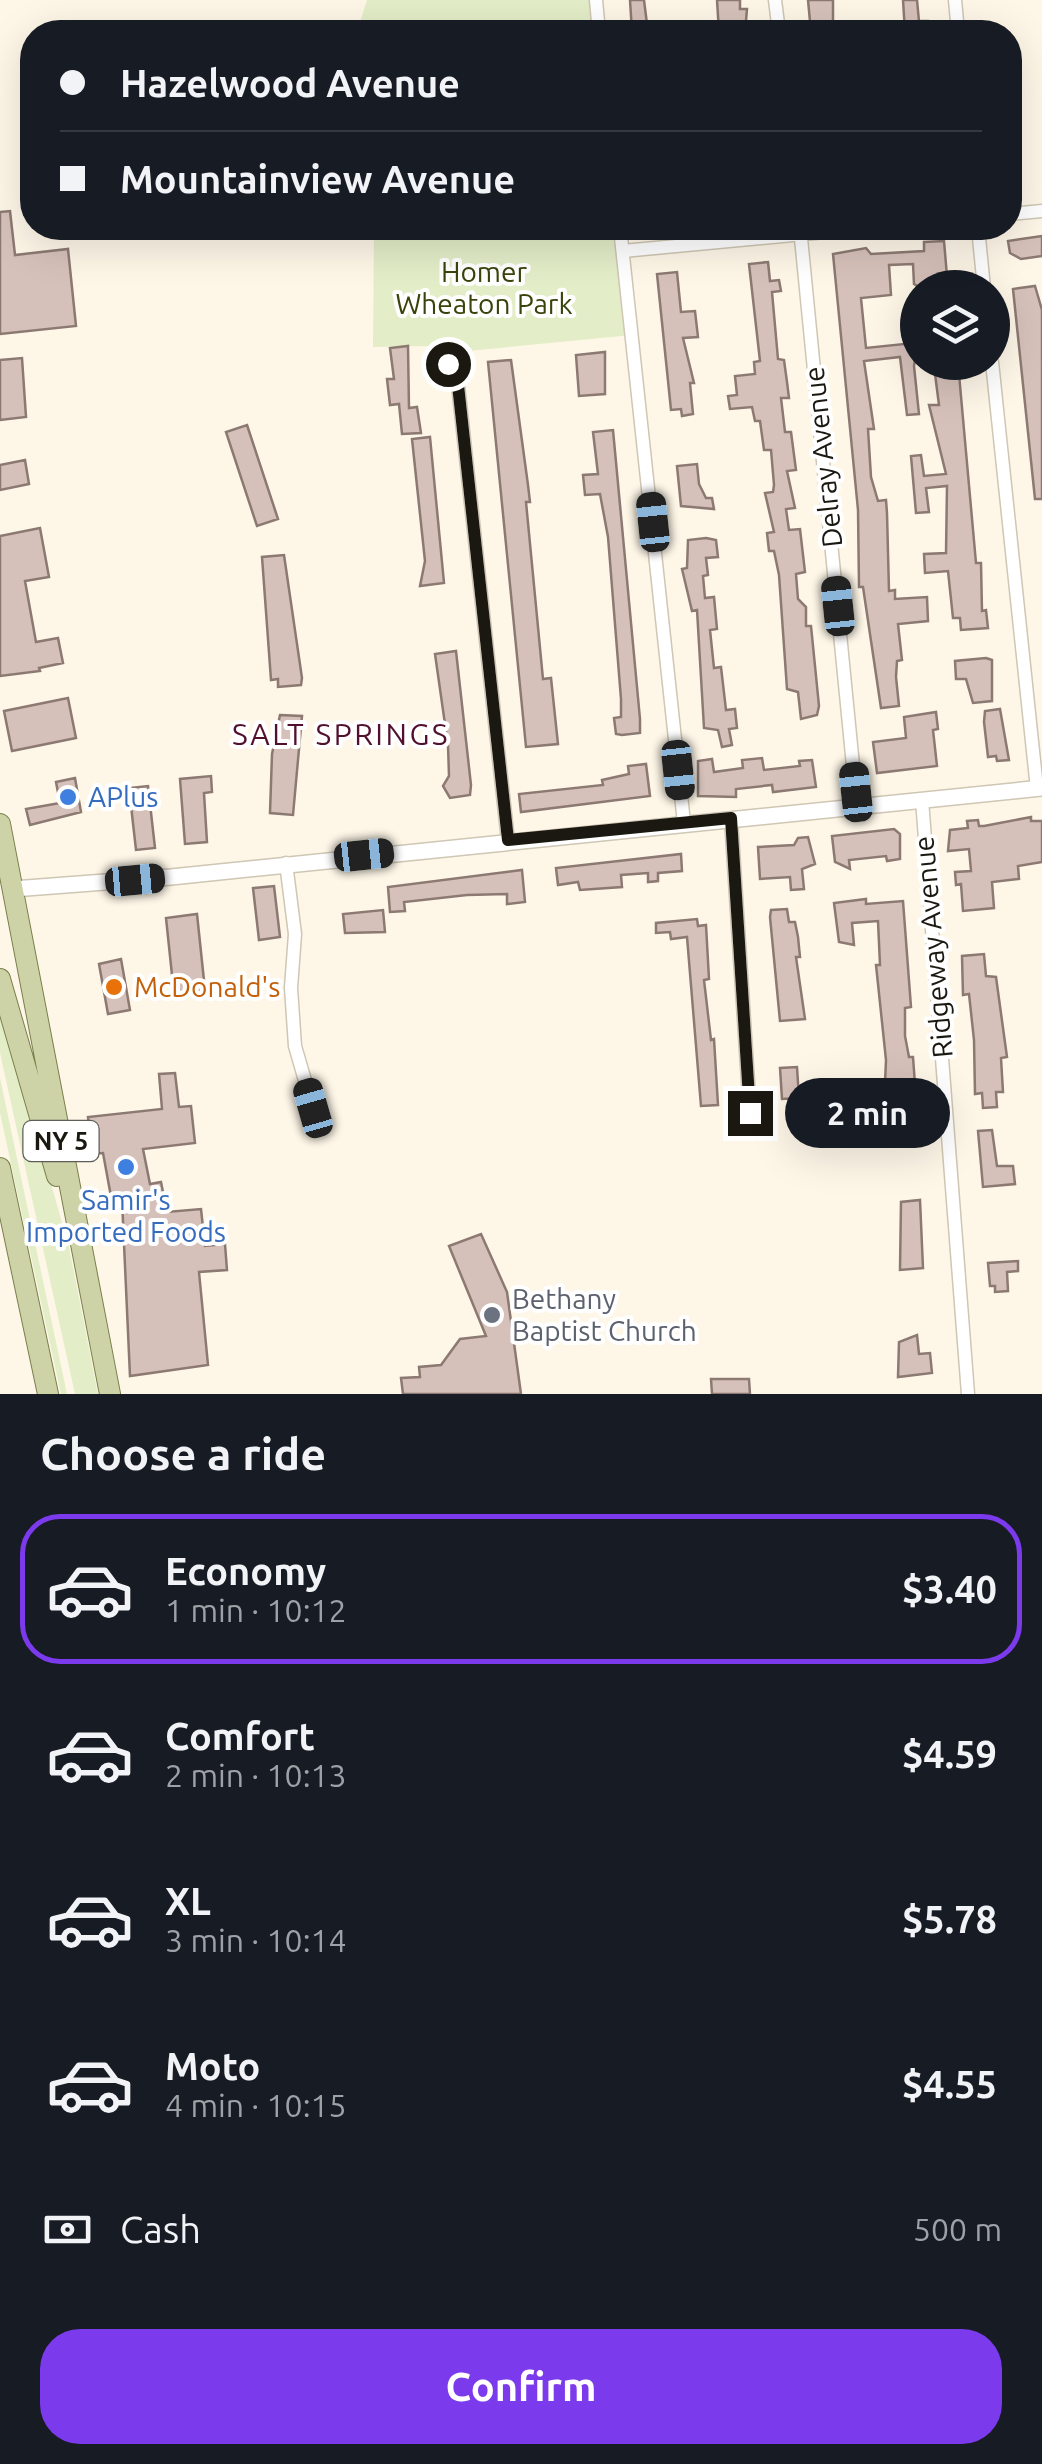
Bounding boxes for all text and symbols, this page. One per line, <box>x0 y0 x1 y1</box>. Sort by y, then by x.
text: Hazelwood Avenue <box>120 62 460 104</box>
text: Mountainview Avenue <box>120 158 515 200</box>
park label: Homer Wheaton Park <box>395 256 573 319</box>
map controls <box>900 270 1010 380</box>
button: layers <box>900 270 1010 380</box>
route start <box>426 342 471 387</box>
street label: Delray Avenue <box>798 365 847 549</box>
car <box>635 491 671 553</box>
car <box>820 575 856 637</box>
district label: SALT SPRINGS <box>232 717 450 751</box>
car <box>660 739 696 801</box>
car <box>838 761 874 823</box>
place label: APlus <box>88 781 158 812</box>
marker: APlus <box>57 786 79 808</box>
street label: Ridgeway Avenue <box>907 835 958 1059</box>
car <box>333 837 395 873</box>
car <box>104 862 166 898</box>
place label: McDonald's <box>134 971 281 1002</box>
marker: McDonald's <box>103 976 125 998</box>
car <box>290 1075 336 1141</box>
callout: 2 min <box>785 1078 950 1148</box>
route end <box>728 1091 773 1136</box>
text: 2 min <box>827 1095 908 1131</box>
road number: NY 5 <box>23 1121 98 1161</box>
marker: Samir's Imported Foods <box>115 1156 137 1178</box>
place label: Samir's Imported Foods <box>26 1184 226 1247</box>
place label: Bethany Baptist Church <box>512 1283 697 1346</box>
marker: Bethany Baptist Church <box>481 1304 503 1326</box>
text: Choose a ride <box>40 1428 326 1479</box>
icon: car <box>45 1544 135 1634</box>
text: Economy <box>165 1550 326 1592</box>
text: $3.40 <box>902 1568 997 1610</box>
text: 1 min · 10:12 <box>165 1592 347 1628</box>
icon: car <box>45 1709 135 1799</box>
text: Comfort <box>165 1715 315 1757</box>
text: $4.59 <box>902 1733 997 1775</box>
text: 2 min · 10:13 <box>165 1757 347 1793</box>
icon: car <box>45 1874 135 1964</box>
text: XL <box>165 1880 211 1922</box>
text: $5.78 <box>902 1898 997 1940</box>
text: 3 min · 10:14 <box>165 1922 347 1958</box>
icon: car <box>45 2039 135 2129</box>
text: Moto <box>165 2045 260 2087</box>
text: $4.55 <box>902 2063 997 2105</box>
text: 4 min · 10:15 <box>165 2087 347 2123</box>
icon: cash <box>40 2202 95 2257</box>
text: Cash <box>120 2208 201 2250</box>
text: 500 m <box>913 2211 1002 2247</box>
button: Confirm <box>40 2329 1002 2444</box>

